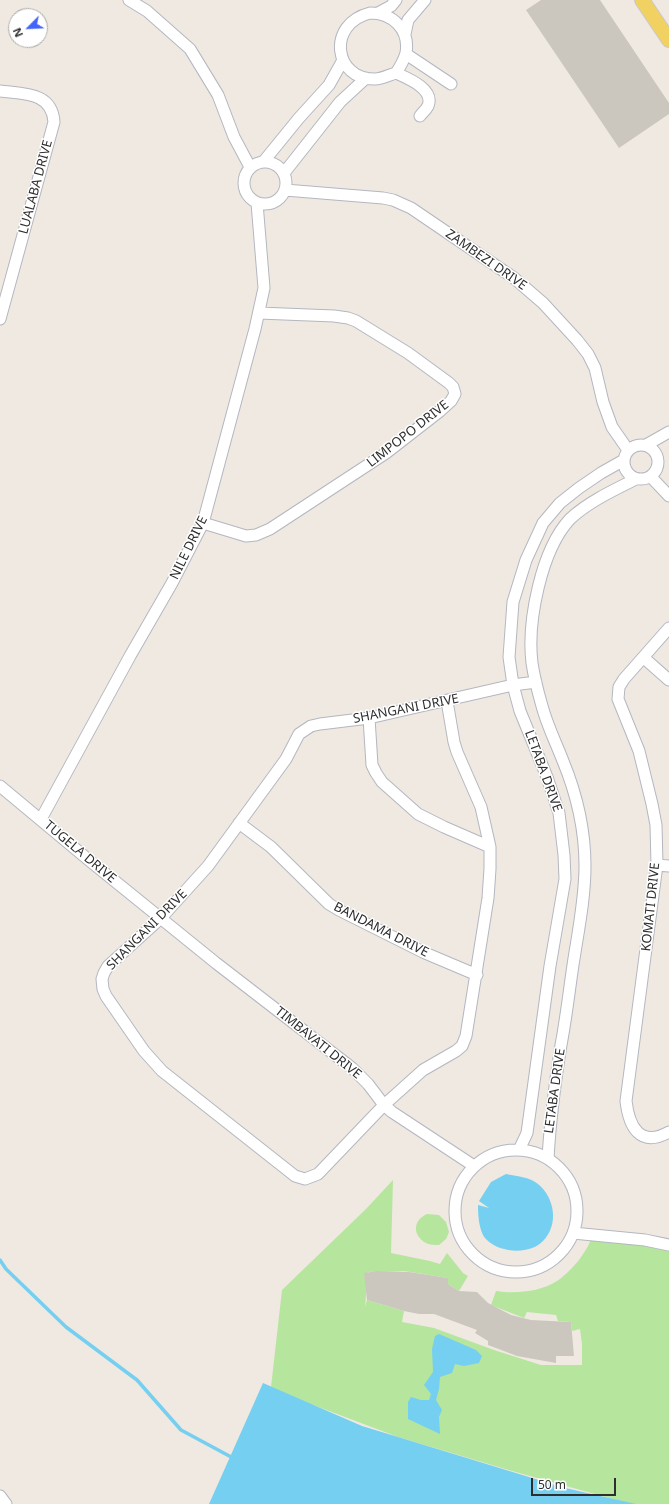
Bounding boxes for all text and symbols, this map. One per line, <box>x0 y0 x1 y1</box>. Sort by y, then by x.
north arrow <box>8 8 48 48</box>
text: N <box>9 26 26 40</box>
street label: LUALABA DRIVE <box>16 138 56 236</box>
street label: ZAMBEZI DRIVE <box>442 226 530 294</box>
street label: LIMPOPO DRIVE <box>364 397 452 471</box>
street label: NILE DRIVE <box>167 514 211 582</box>
street label: SHANGANI DRIVE <box>352 691 460 727</box>
street label: LETABA DRIVE <box>521 728 565 814</box>
street label: TUGELA DRIVE <box>41 817 119 887</box>
street label: KOMATI DRIVE <box>639 862 663 952</box>
street label: SHANGANI DRIVE <box>104 887 190 973</box>
street label: BANDAMA DRIVE <box>331 899 431 961</box>
street label: TIMBAVATI DRIVE <box>272 1003 364 1083</box>
street label: LETABA DRIVE <box>541 1047 569 1135</box>
scale bar <box>533 1470 618 1496</box>
text: 50 m <box>538 1476 566 1493</box>

